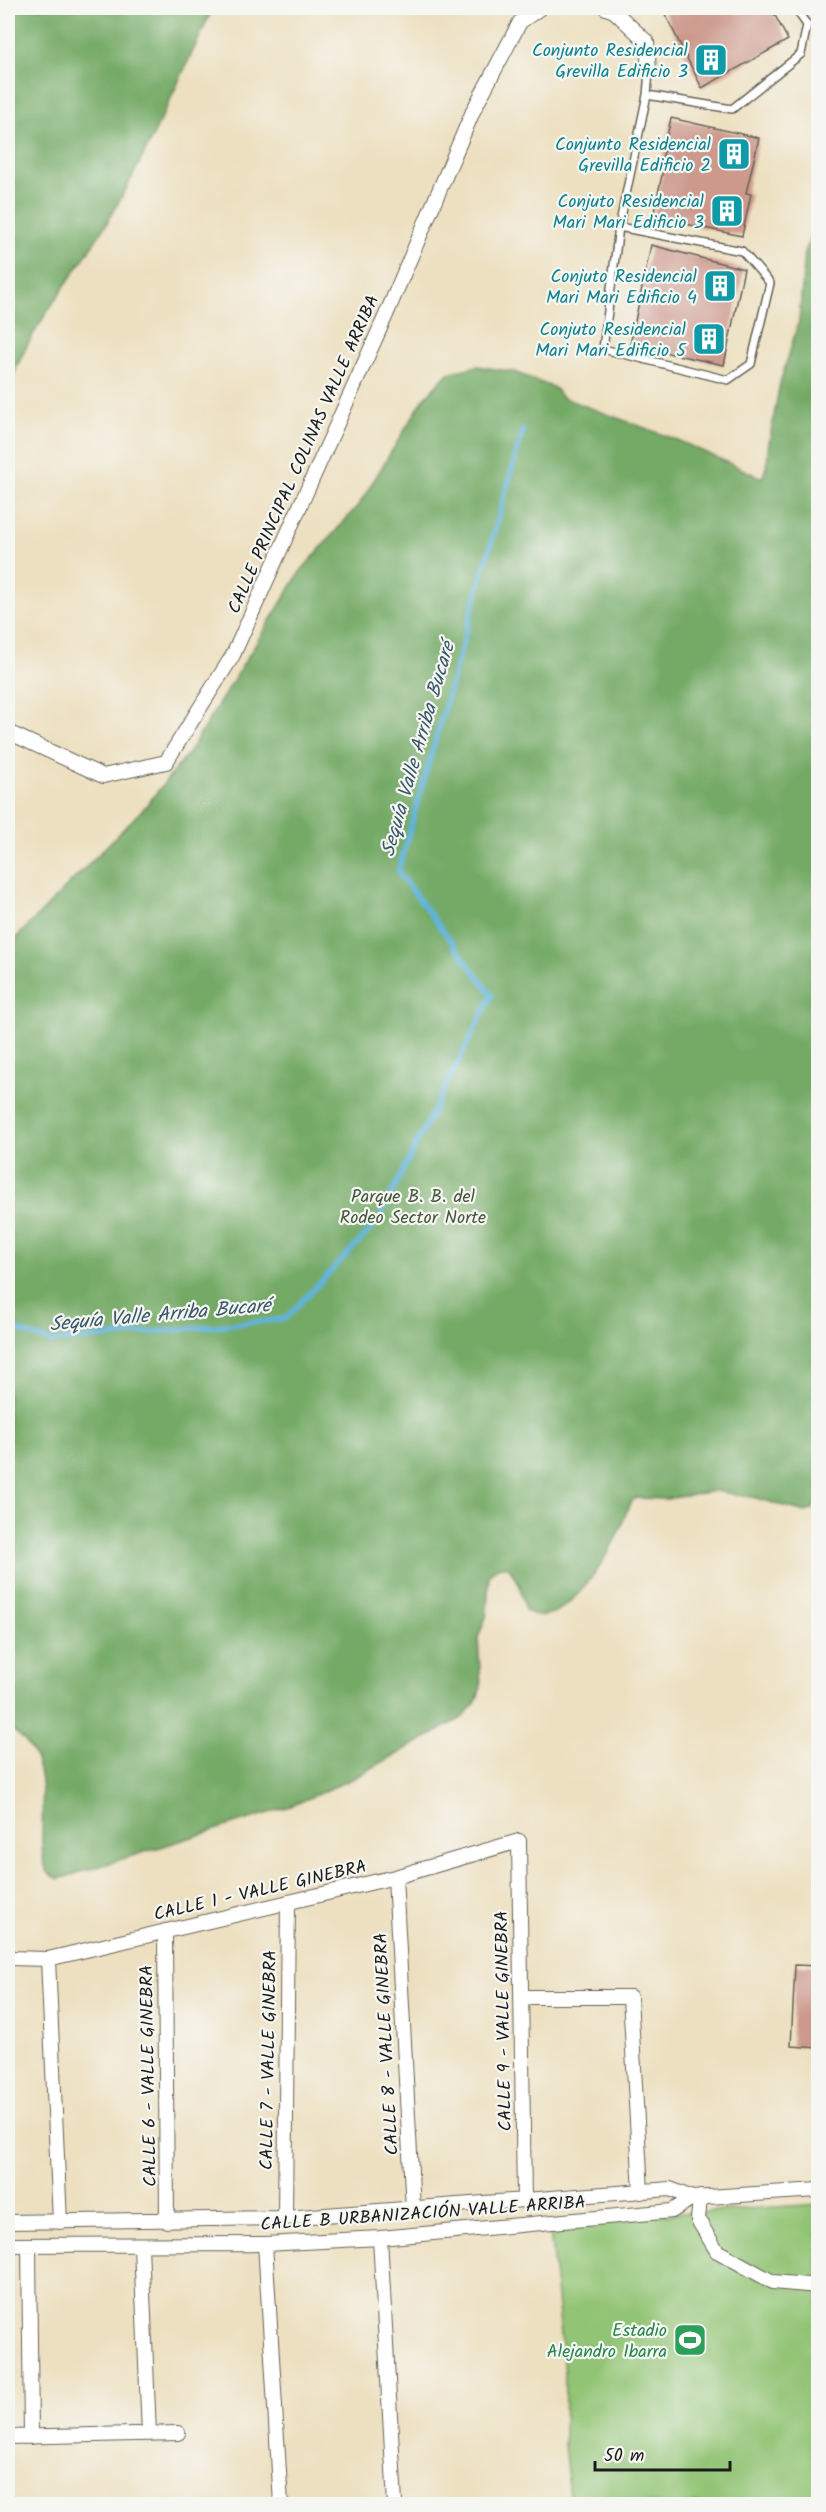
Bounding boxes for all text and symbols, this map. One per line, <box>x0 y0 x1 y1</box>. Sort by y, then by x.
place label: Conjunto Residencial Grevilla Edificio 3 <box>532 37 689 87</box>
building icon: Conjunto Residencial Grevilla Edificio 3 <box>693 42 729 78</box>
place label: Conjunto Residencial Grevilla Edificio 2 <box>555 131 712 181</box>
building icon: Conjunto Residencial Grevilla Edificio 2 <box>716 136 752 172</box>
place label: Conjuto Residencial Mari Mari Edificio 3 <box>553 188 705 238</box>
building icon: Conjuto Residencial Mari Mari Edificio 3 <box>709 193 745 229</box>
place label: Conjuto Residencial Mari Mari Edificio 4 <box>546 263 698 313</box>
building icon: Conjuto Residencial Mari Mari Edificio 4 <box>702 268 738 304</box>
street label: CALLE PRINCIPAL COLINAS VALLE ARRIBA <box>221 290 388 619</box>
place label: Conjuto Residencial Mari Mari Edificio 5 <box>535 316 687 366</box>
building icon: Conjuto Residencial Mari Mari Edificio 5 <box>691 321 727 357</box>
water label: Sequía Valle Arriba Bucaré <box>373 634 466 861</box>
park label: Parque B. B. del Rodeo Sector Norte <box>340 1183 486 1233</box>
water label: Sequía Valle Arriba Bucaré <box>48 1290 277 1342</box>
street label: CALLE 1 - VALLE GINEBRA <box>151 1853 370 1930</box>
street label: CALLE 9 - VALLE GINEBRA <box>488 1910 521 2132</box>
street label: CALLE 8 - VALLE GINEBRA <box>367 1932 408 2156</box>
street label: CALLE 7 - VALLE GINEBRA <box>253 1950 286 2170</box>
street label: CALLE 6 - VALLE GINEBRA <box>133 1965 166 2187</box>
street label: CALLE B URBANIZACIÓN VALLE ARRIBA <box>259 2189 587 2240</box>
place label: Estadio Alejandro Ibarra <box>547 2317 667 2367</box>
sports icon: Estadio Alejandro Ibarra <box>672 2322 708 2358</box>
scale bar <box>595 2434 730 2472</box>
text: 50 m <box>604 2442 644 2471</box>

